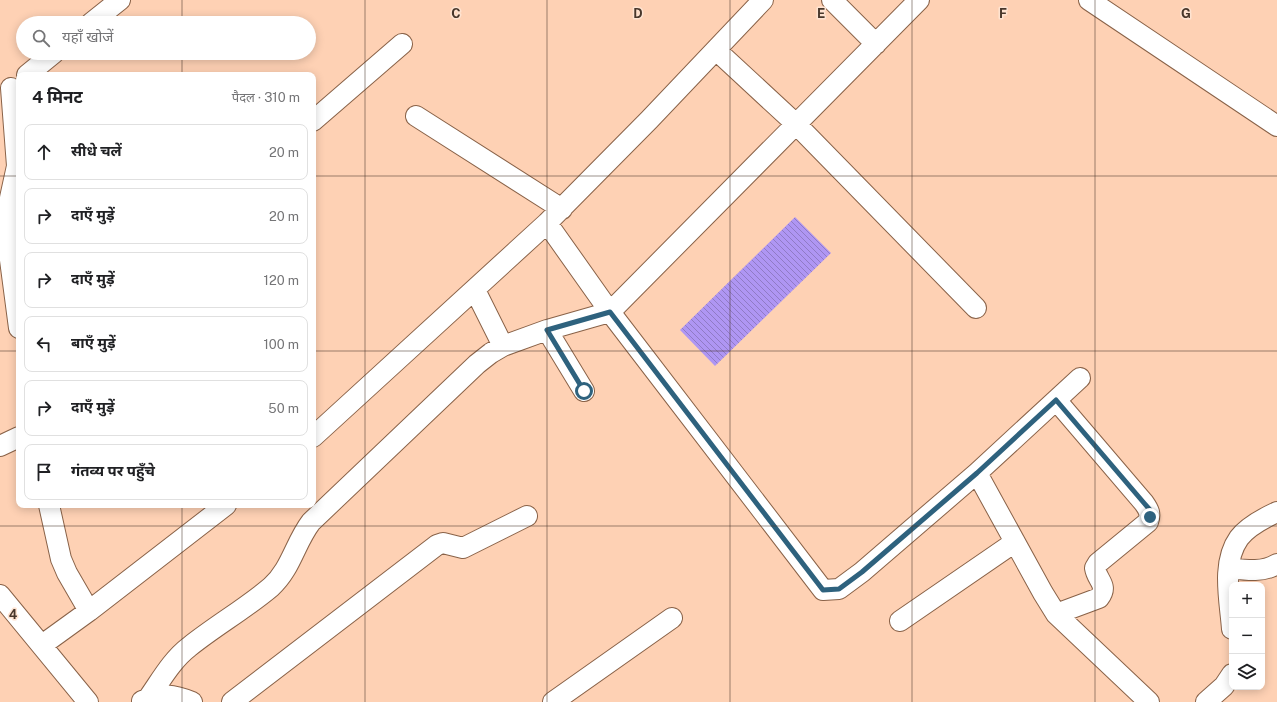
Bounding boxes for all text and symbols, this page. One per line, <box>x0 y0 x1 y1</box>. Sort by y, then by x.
text: C <box>451 6 461 21</box>
text: D <box>633 6 643 21</box>
text: E <box>817 6 825 21</box>
text: F <box>999 6 1007 21</box>
text: G <box>1181 6 1191 21</box>
search box <box>16 16 316 60</box>
icon: search <box>30 27 52 49</box>
text: यहाँ खोजें <box>62 28 113 45</box>
text: 4 मिनट <box>32 87 83 107</box>
text: पैदल · 310 m <box>232 90 300 105</box>
icon: ahead <box>33 141 55 163</box>
text: सीधे चलें <box>71 142 122 159</box>
text: 20 m <box>269 145 299 160</box>
icon: right <box>33 205 55 227</box>
text: दाएँ मुड़ें <box>71 206 115 223</box>
text: 20 m <box>269 209 299 224</box>
icon: right <box>33 269 55 291</box>
text: दाएँ मुड़ें <box>71 270 115 287</box>
text: 120 m <box>264 273 299 288</box>
icon: left <box>33 333 55 355</box>
text: बाएँ मुड़ें <box>71 334 116 351</box>
text: 100 m <box>263 337 299 352</box>
route start <box>575 382 593 400</box>
icon: right <box>33 397 55 419</box>
text: दाएँ मुड़ें <box>71 398 115 415</box>
text: 50 m <box>268 401 299 416</box>
icon: arrive <box>33 461 55 483</box>
text: गंतव्य पर पहुँचे <box>71 462 155 479</box>
route end <box>1141 508 1159 526</box>
map controls <box>1229 582 1265 690</box>
button: + <box>1229 582 1265 618</box>
text: 4 <box>9 607 18 622</box>
button: − <box>1229 618 1265 654</box>
button: layers <box>1229 654 1265 690</box>

